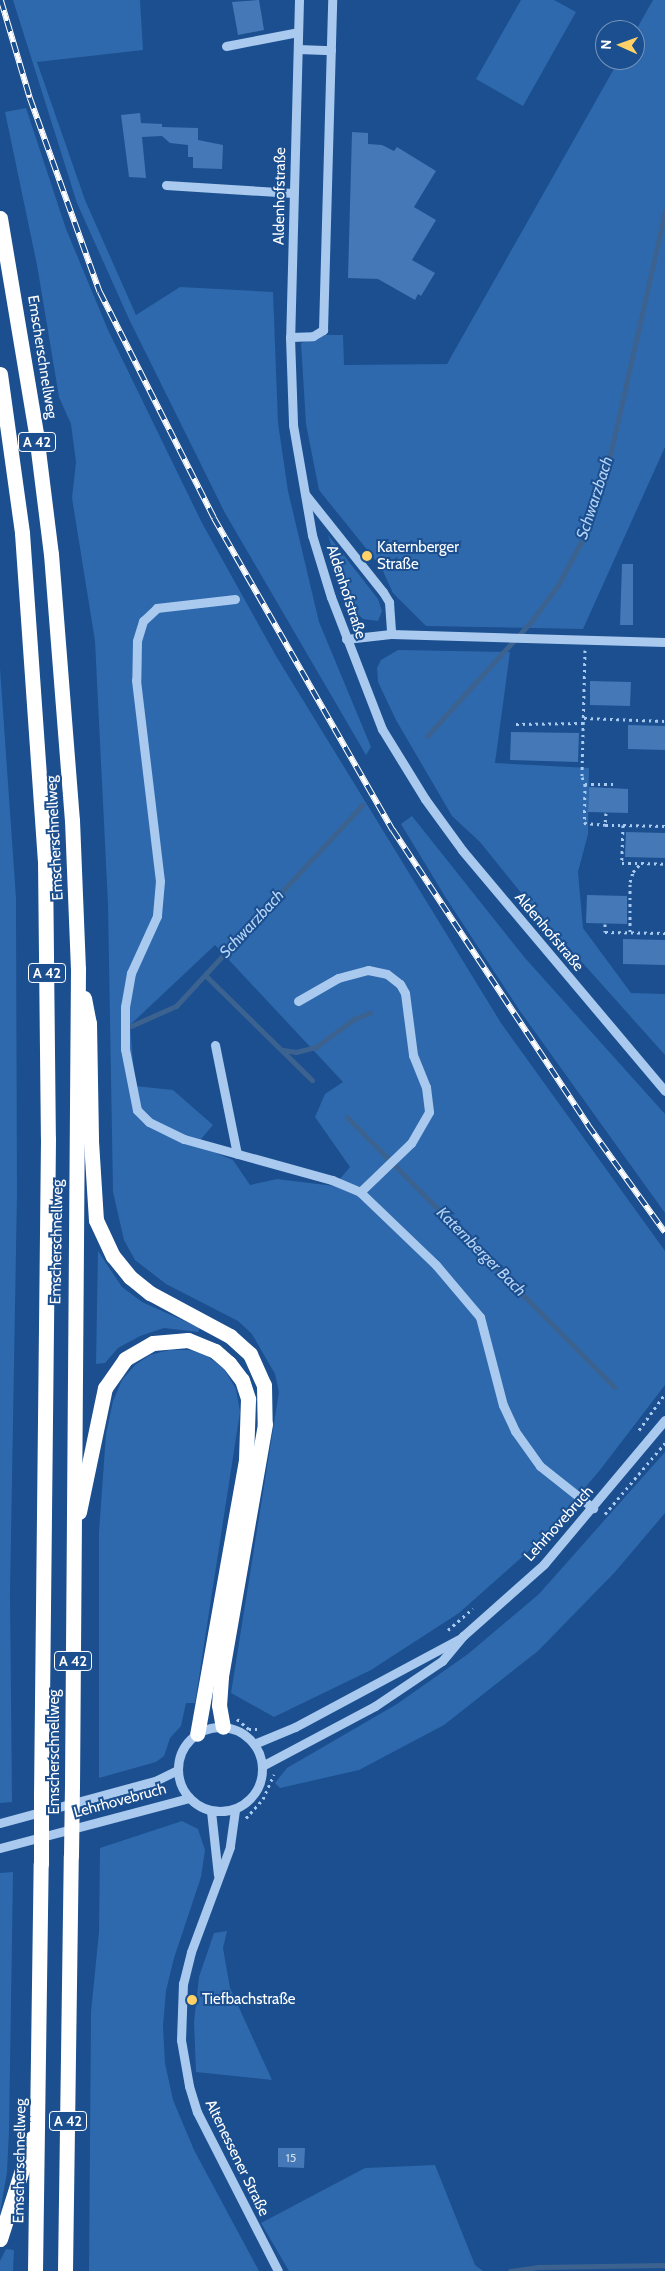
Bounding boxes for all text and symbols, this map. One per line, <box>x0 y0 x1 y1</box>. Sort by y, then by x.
north arrow <box>595 20 645 70</box>
text: N <box>597 39 615 50</box>
street label: Aldenhofstraße <box>270 147 290 245</box>
street label: Emscherschnellweg <box>23 294 61 420</box>
road number: A 42 <box>17 431 57 454</box>
water label: Schwarzbach <box>573 454 617 542</box>
place label: Katernberger Straße <box>377 538 459 573</box>
street label: Aldenhofstraße <box>322 543 370 641</box>
marker: Katernberger Straße <box>361 550 373 562</box>
street label: Emscherschnellweg <box>43 775 67 901</box>
water label: Schwarzbach <box>216 886 288 962</box>
street label: Aldenhofstraße <box>511 889 587 975</box>
road number: A 42 <box>27 961 67 984</box>
street label: Emscherschnellweg <box>47 1179 67 1305</box>
water label: Katernberger Bach <box>432 1203 530 1301</box>
street label: Lehrhovebruch <box>521 1483 597 1565</box>
road number: A 42 <box>53 1650 93 1672</box>
street label: Emscherschnellweg <box>46 1689 64 1815</box>
street label: Lehrhovebruch <box>72 1780 168 1822</box>
place label: Tiefbachstraße <box>202 1991 296 2009</box>
marker: Tiefbachstraße <box>186 1994 198 2006</box>
street label: Altenessener Straße <box>201 2097 273 2219</box>
street label: Emscherschnellweg <box>10 2098 30 2224</box>
road number: A 42 <box>48 2110 88 2132</box>
house number: 15 <box>286 2151 296 2165</box>

